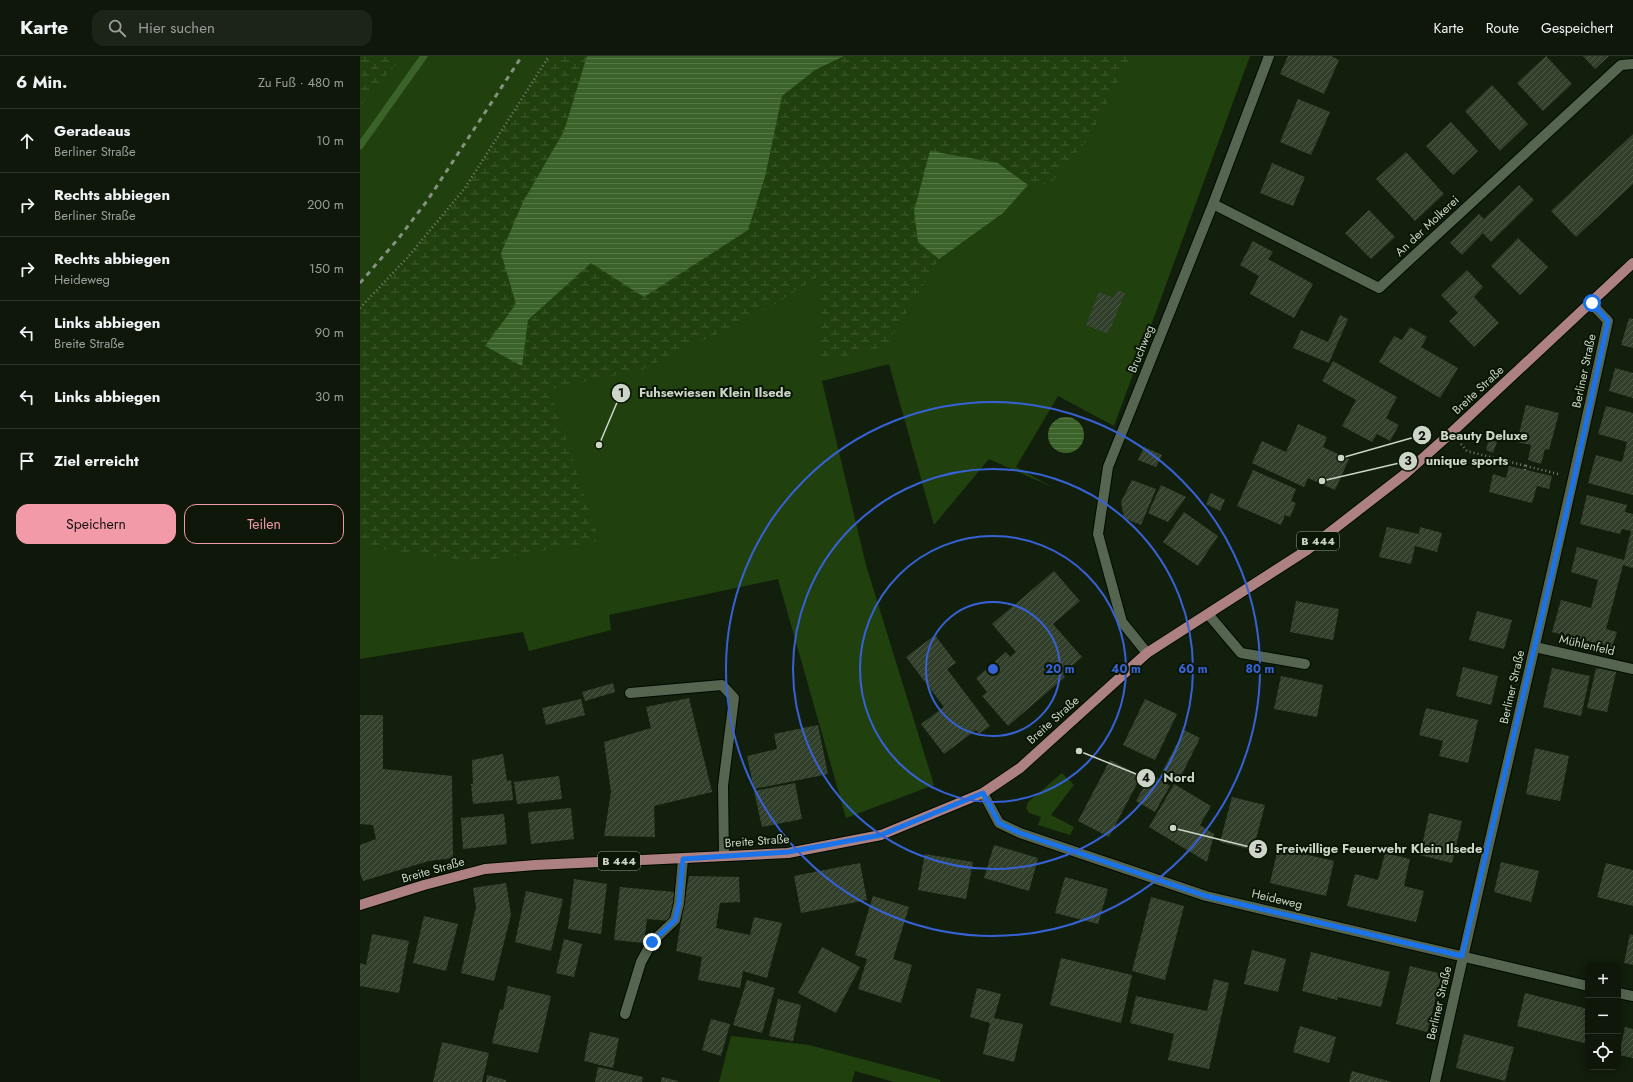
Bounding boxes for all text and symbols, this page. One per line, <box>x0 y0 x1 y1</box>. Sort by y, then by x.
search box <box>92 10 372 46</box>
text: Karte <box>20 14 68 41</box>
icon: search <box>106 17 128 39</box>
text: Hier suchen <box>138 17 215 39</box>
text: Karte <box>1434 18 1464 38</box>
text: Route <box>1486 18 1519 38</box>
text: Gespeichert <box>1541 18 1613 38</box>
text: 6 Min. <box>16 70 68 94</box>
text: Zu Fuß · 480 m <box>258 73 344 92</box>
text: Geradeaus <box>54 120 130 142</box>
icon: ahead <box>16 130 38 152</box>
text: 10 m <box>316 131 344 150</box>
text: Berliner Straße <box>54 142 136 161</box>
text: Rechts abbiegen <box>54 184 170 206</box>
street label: An der Molkerei <box>1391 191 1463 261</box>
icon: right <box>16 194 38 216</box>
text: 200 m <box>307 195 344 214</box>
text: Berliner Straße <box>54 206 136 225</box>
text: Rechts abbiegen <box>54 248 170 270</box>
icon: right <box>16 258 38 280</box>
text: 150 m <box>309 259 344 278</box>
text: Heideweg <box>54 270 110 289</box>
route start <box>1583 294 1601 312</box>
text: Links abbiegen <box>54 312 160 334</box>
icon: left <box>16 322 38 344</box>
street label: Bruchweg <box>1123 322 1159 376</box>
text: 90 m <box>315 323 344 342</box>
street label: Berliner Straße <box>1567 332 1601 410</box>
text: Breite Straße <box>54 334 124 353</box>
street label: Breite Straße <box>1448 361 1508 419</box>
callout: Fuhsewiesen Klein Ilsede <box>611 380 799 405</box>
text: Fuhsewiesen Klein Ilsede <box>639 383 792 402</box>
text: 1 <box>618 384 624 402</box>
icon: left <box>16 386 38 408</box>
text: Links abbiegen <box>54 386 160 408</box>
text: 30 m <box>315 387 344 406</box>
callout: Beauty Deluxe <box>1412 423 1536 448</box>
text: Beauty Deluxe <box>1440 426 1528 445</box>
text: 2 <box>1418 427 1426 445</box>
callout: unique sports <box>1398 448 1516 473</box>
icon: arrive <box>16 450 38 472</box>
text: Ziel erreicht <box>54 450 139 472</box>
text: unique sports <box>1426 451 1508 470</box>
text: 3 <box>1404 452 1412 470</box>
button: Speichern <box>16 504 176 544</box>
button: Teilen <box>184 504 344 544</box>
road number: B 444 <box>1297 532 1339 550</box>
street label: Mühlenfeld <box>1557 630 1617 660</box>
street label: Berliner Straße <box>1495 648 1529 726</box>
text: 20 m <box>1045 660 1075 678</box>
text: 40 m <box>1111 660 1141 678</box>
text: 60 m <box>1178 660 1208 678</box>
text: 80 m <box>1246 660 1275 678</box>
centre of rings <box>986 662 1000 676</box>
street label: Breite Straße <box>1023 692 1083 748</box>
callout: Nord <box>1136 765 1203 790</box>
text: Nord <box>1163 768 1195 787</box>
text: 4 <box>1142 769 1150 787</box>
street label: Breite Straße <box>724 830 790 852</box>
callout: Freiwillige Feuerwehr Klein Ilsede <box>1248 836 1490 861</box>
text: Freiwillige Feuerwehr Klein Ilsede <box>1276 839 1483 858</box>
text: 5 <box>1254 840 1262 858</box>
street label: Breite Straße <box>399 852 467 888</box>
road number: B 444 <box>598 852 640 870</box>
street label: Heideweg <box>1250 884 1304 914</box>
route end <box>643 933 661 951</box>
map controls <box>1585 962 1621 1070</box>
button: + <box>1585 962 1621 998</box>
street label: Berliner Straße <box>1422 964 1456 1042</box>
button: − <box>1585 998 1621 1034</box>
button: locate <box>1585 1034 1621 1070</box>

